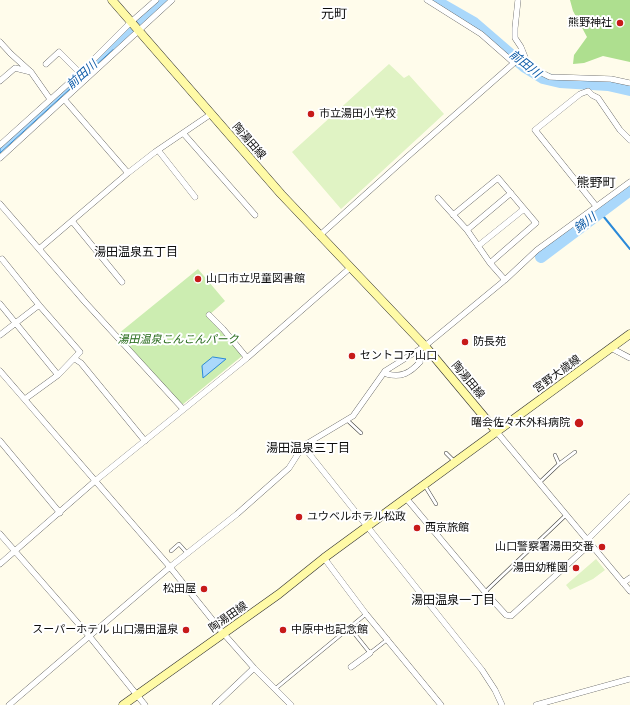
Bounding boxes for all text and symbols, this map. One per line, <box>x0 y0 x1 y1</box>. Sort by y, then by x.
district label: 元町 <box>321 6 347 22</box>
place label: 熊野神社 <box>568 16 612 30</box>
marker: 熊野神社 <box>615 18 625 28</box>
water label: 前田川 <box>506 47 544 81</box>
water label: 前田川 <box>64 58 100 92</box>
place label: 市立湯田小学校 <box>319 107 396 121</box>
marker: 市立湯田小学校 <box>306 109 316 119</box>
street label: 陶湯田線 <box>230 120 268 162</box>
district label: 熊野町 <box>577 175 615 191</box>
water label: 錦川 <box>571 210 599 236</box>
district label: 湯田温泉五丁目 <box>94 245 178 259</box>
place label: 山口市立児童図書館 <box>206 272 305 286</box>
marker: 山口市立児童図書館 <box>193 274 203 284</box>
park label: 湯田温泉こんこんパーク <box>118 333 238 347</box>
place label: 防長苑 <box>473 335 506 349</box>
marker: 防長苑 <box>460 337 470 347</box>
place label: セントコア山口 <box>360 349 437 363</box>
marker: セントコア山口 <box>347 351 357 361</box>
street label: 宮野大歳線 <box>531 352 583 396</box>
street label: 陶湯田線 <box>449 359 487 401</box>
place label: 曙会佐々木外科病院 <box>471 416 570 430</box>
marker: 曙会佐々木外科病院 <box>573 417 585 429</box>
district label: 湯田温泉三丁目 <box>266 441 350 455</box>
place label: ユウベルホテル松政 <box>307 510 406 524</box>
marker: ユウベルホテル松政 <box>294 512 304 522</box>
place label: 西京旅館 <box>425 521 469 535</box>
marker: 西京旅館 <box>412 523 422 533</box>
place label: 山口警察署湯田交番 <box>495 540 594 554</box>
marker: 山口警察署湯田交番 <box>597 542 607 552</box>
place label: 湯田幼稚園 <box>513 561 568 575</box>
marker: 湯田幼稚園 <box>571 563 581 573</box>
place label: 松田屋 <box>163 582 196 596</box>
marker: 松田屋 <box>199 584 209 594</box>
district label: 湯田温泉一丁目 <box>411 593 495 607</box>
street label: 陶湯田線 <box>206 599 250 635</box>
place label: スーパーホテル 山口湯田温泉 <box>32 623 178 637</box>
place label: 中原中也記念館 <box>291 623 368 637</box>
marker: スーパーホテル 山口湯田温泉 <box>181 625 191 635</box>
marker: 中原中也記念館 <box>278 625 288 635</box>

